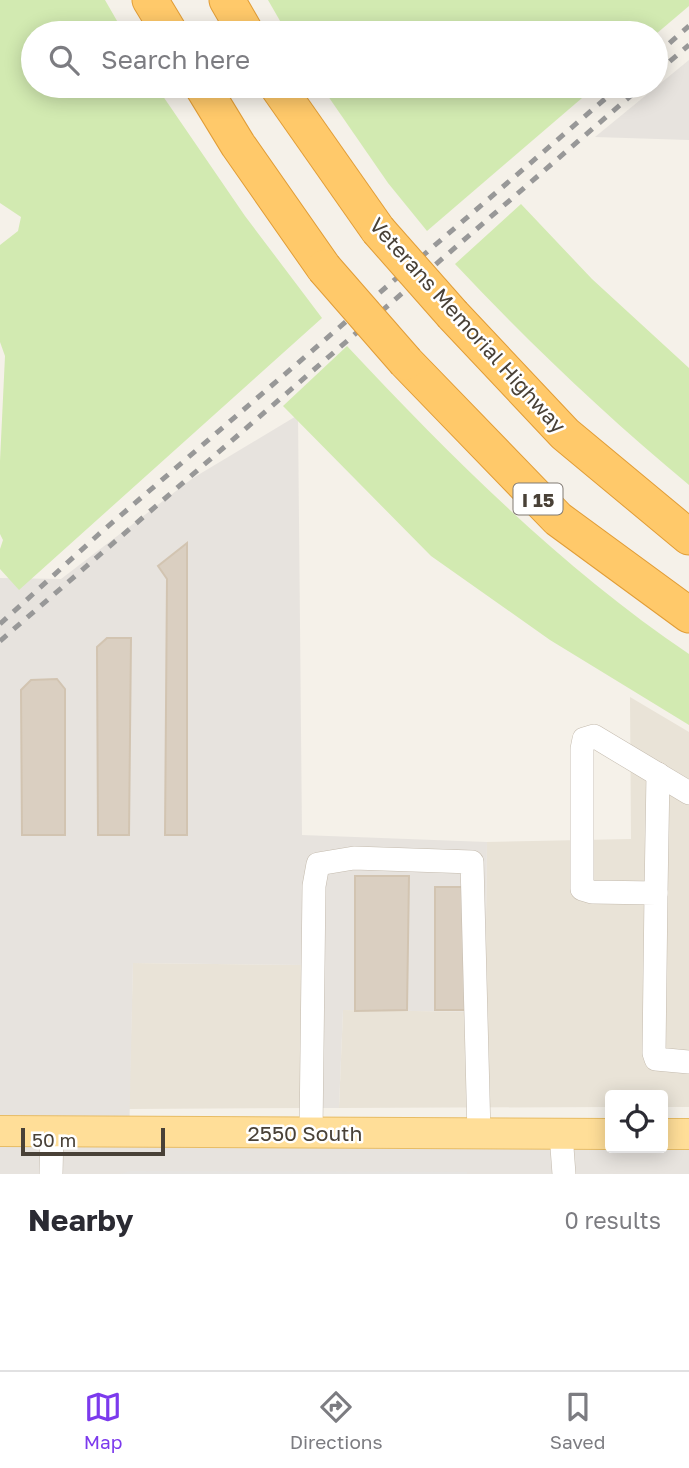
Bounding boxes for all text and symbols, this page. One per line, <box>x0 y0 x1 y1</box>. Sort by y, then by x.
search box <box>21 21 668 98</box>
icon: search <box>45 41 83 79</box>
text: Search here <box>101 44 250 75</box>
street label: Veterans Memorial Highway <box>364 212 572 438</box>
road number: I 15 <box>514 484 562 514</box>
map controls <box>605 1090 668 1153</box>
button: locate <box>605 1090 668 1153</box>
street label: 2550 South <box>248 1120 362 1146</box>
scale bar <box>21 1125 164 1157</box>
text: 50 m <box>32 1128 76 1151</box>
text: Nearby <box>28 1202 133 1238</box>
text: 0 results <box>565 1206 661 1234</box>
tab: Map <box>84 1388 122 1453</box>
tab: Directions <box>290 1388 383 1453</box>
tab: Saved <box>550 1388 605 1453</box>

